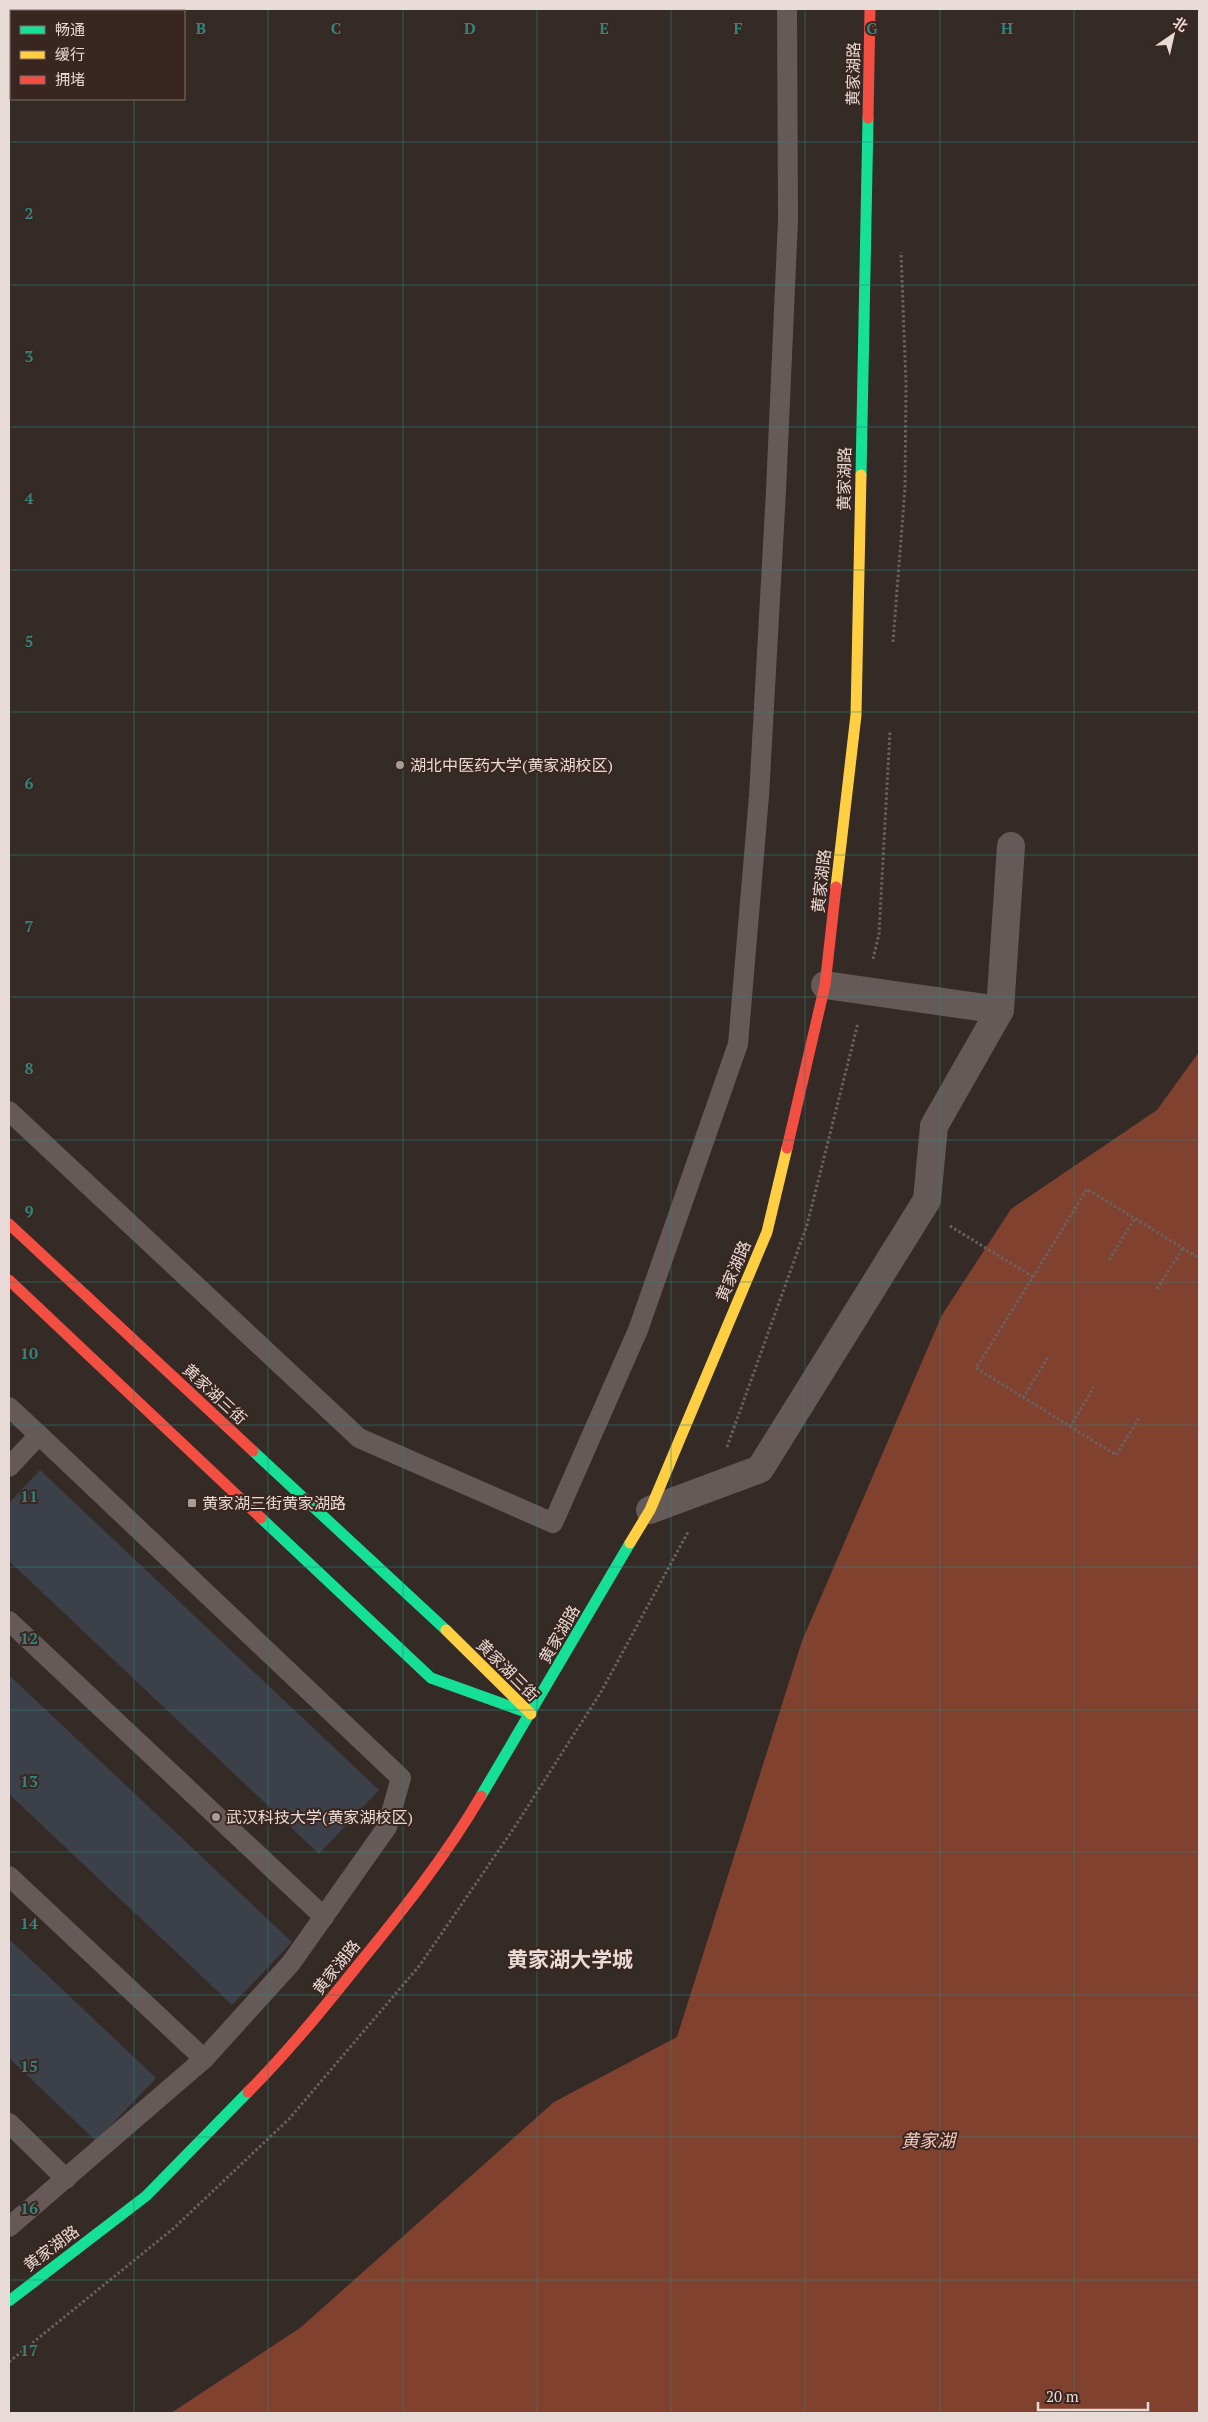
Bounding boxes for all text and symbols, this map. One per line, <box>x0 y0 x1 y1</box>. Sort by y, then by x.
legend <box>10 10 185 100</box>
north arrow <box>1148 10 1198 60</box>
text: 北 <box>1169 12 1192 36</box>
text: B <box>196 17 206 39</box>
text: C <box>331 17 341 39</box>
text: D <box>464 17 476 39</box>
text: E <box>599 17 609 39</box>
text: F <box>733 17 743 39</box>
text: G <box>866 17 878 39</box>
text: H <box>1001 17 1013 39</box>
text: 畅通 <box>55 19 85 39</box>
street label: 黄家湖路 <box>841 42 865 106</box>
text: 缓行 <box>55 44 85 64</box>
text: 拥堵 <box>55 69 85 89</box>
text: 2 <box>24 202 34 224</box>
text: 3 <box>24 345 34 367</box>
street label: 黄家湖路 <box>832 447 856 511</box>
text: 4 <box>24 487 34 509</box>
text: 5 <box>24 630 34 652</box>
place label: 湖北中医药大学(黄家湖校区) <box>410 754 613 776</box>
marker: 湖北中医药大学(黄家湖校区) <box>394 759 406 771</box>
text: 6 <box>24 772 34 794</box>
street label: 黄家湖路 <box>807 848 835 914</box>
text: 7 <box>24 915 34 937</box>
text: 8 <box>24 1057 34 1079</box>
text: 9 <box>24 1200 34 1222</box>
street label: 黄家湖路 <box>710 1237 756 1305</box>
text: 10 <box>20 1342 38 1364</box>
street label: 黄家湖三街 <box>178 1359 252 1429</box>
text: 11 <box>20 1485 38 1507</box>
place label: 黄家湖三街黄家湖路 <box>202 1492 346 1514</box>
marker: 黄家湖三街黄家湖路 <box>186 1497 198 1509</box>
street label: 黄家湖路 <box>533 1601 585 1667</box>
text: 12 <box>20 1627 38 1649</box>
street label: 黄家湖三街 <box>472 1634 544 1706</box>
text: 13 <box>20 1770 38 1792</box>
place label: 武汉科技大学(黄家湖校区) <box>226 1806 413 1828</box>
marker: 武汉科技大学(黄家湖校区) <box>210 1811 222 1823</box>
text: 14 <box>20 1912 38 1934</box>
street label: 黄家湖路 <box>307 1935 365 1999</box>
district label: 黄家湖大学城 <box>507 1945 633 1973</box>
text: 15 <box>20 2055 38 2077</box>
water label: 黄家湖 <box>901 2128 958 2152</box>
text: 16 <box>20 2197 38 2219</box>
street label: 黄家湖路 <box>19 2220 83 2276</box>
text: 17 <box>20 2339 38 2361</box>
scale bar <box>1038 2380 1148 2412</box>
text: 20 m <box>1046 2386 1079 2406</box>

